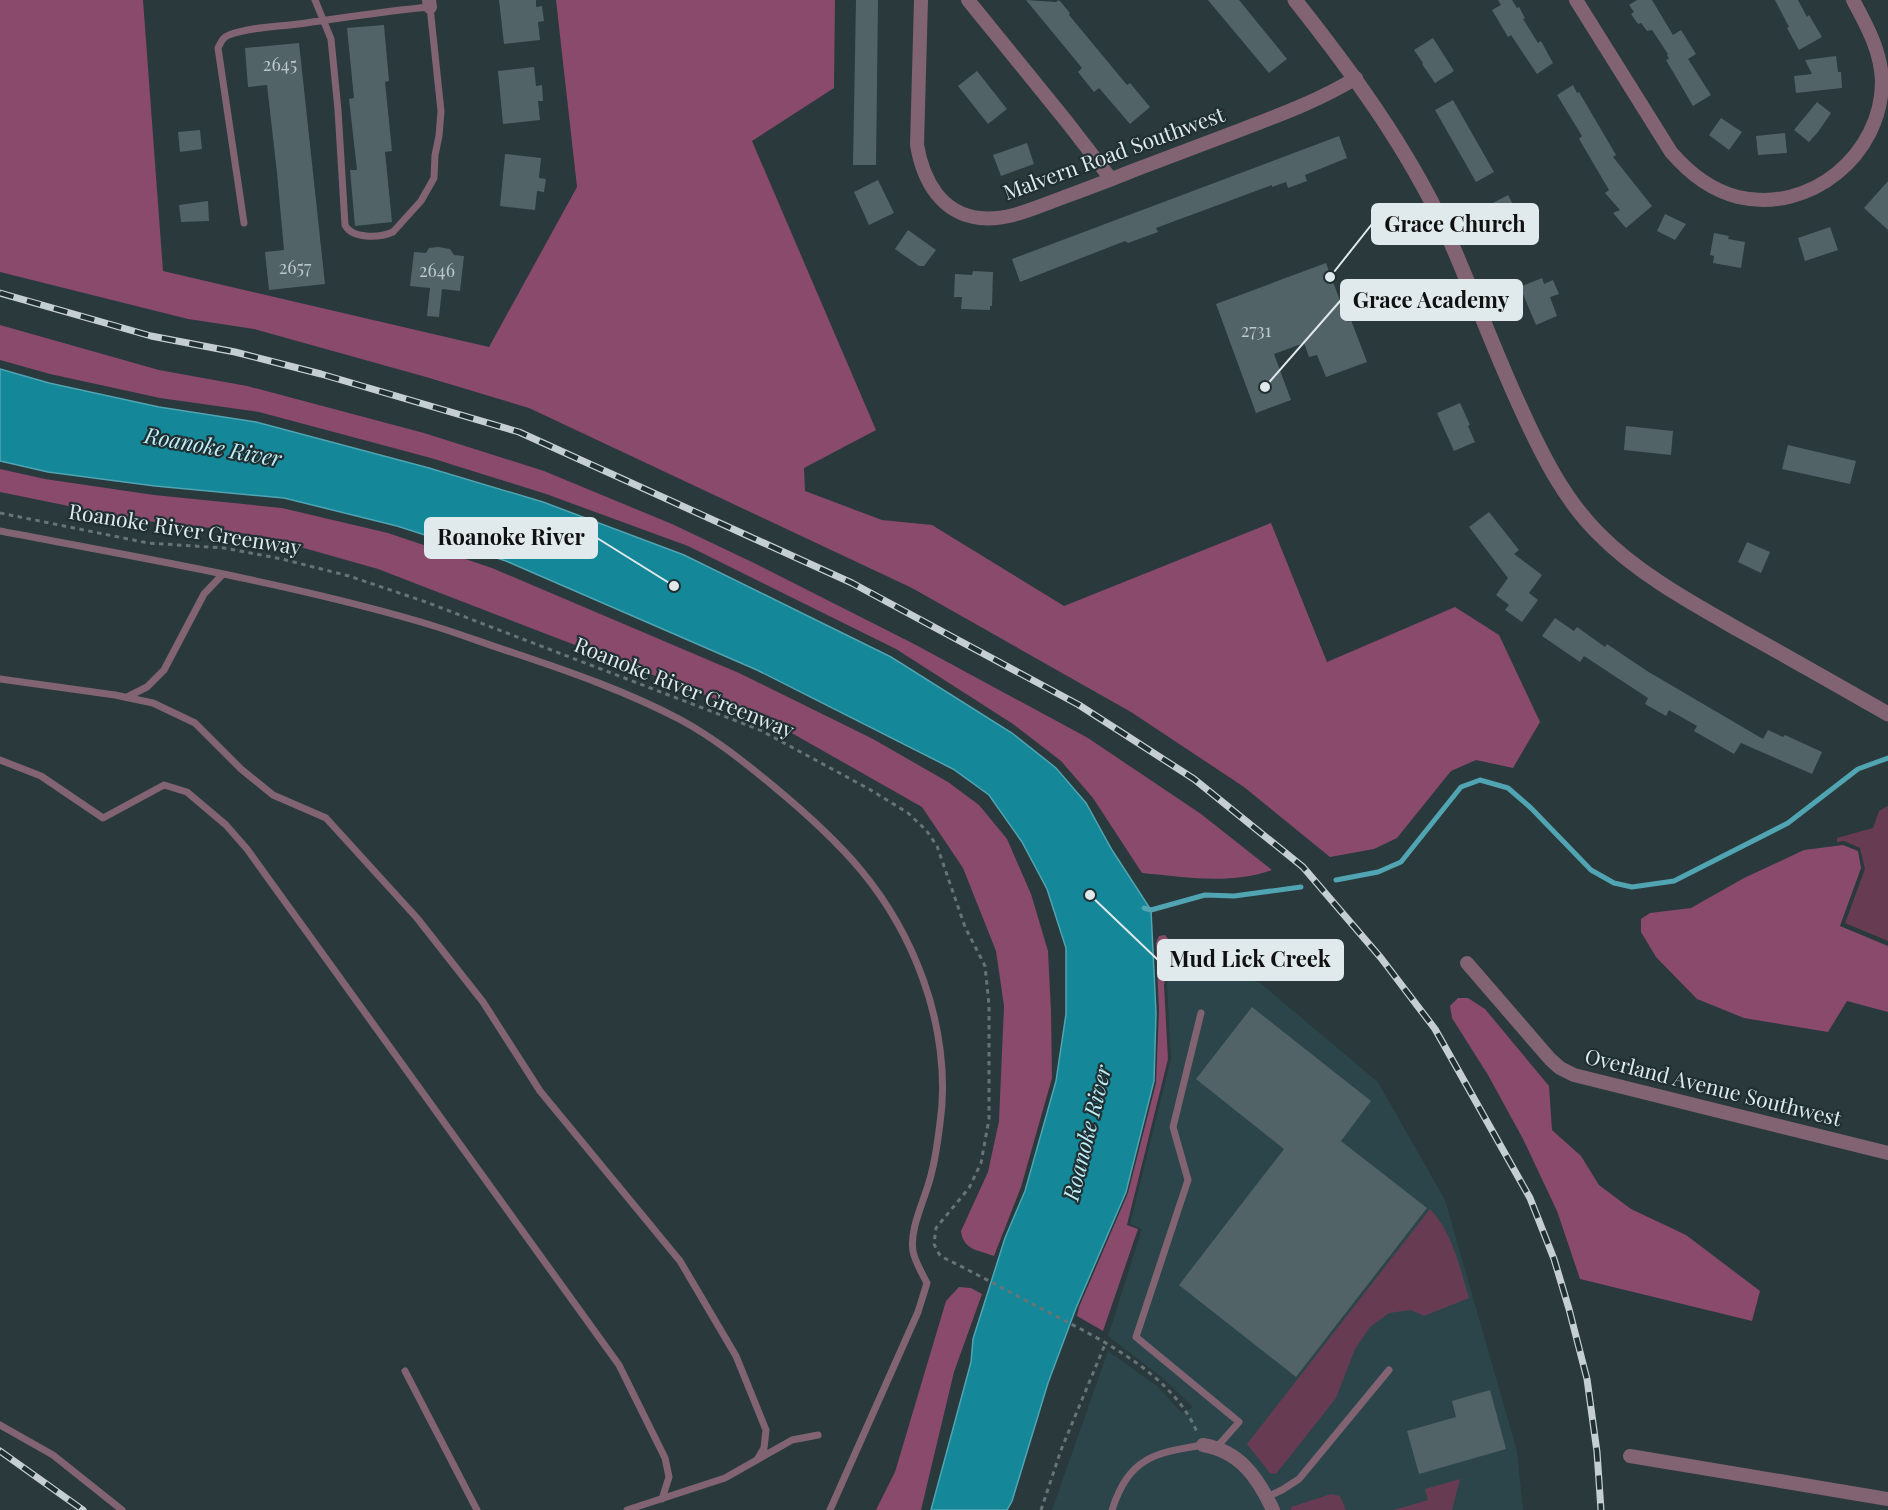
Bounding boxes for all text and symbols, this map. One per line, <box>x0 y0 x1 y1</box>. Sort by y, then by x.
house number: 2645 <box>263 52 297 76</box>
street label: Malvern Road Southwest <box>999 99 1228 205</box>
callout: Grace Church <box>1372 204 1538 244</box>
text: Grace Church <box>1384 208 1526 238</box>
house number: 2657 <box>279 255 312 279</box>
house number: 2646 <box>419 258 455 282</box>
callout: Grace Academy <box>1341 280 1522 320</box>
text: Grace Academy <box>1353 284 1510 314</box>
house number: 2731 <box>1241 318 1272 342</box>
water label: Roanoke River <box>141 419 285 473</box>
street label: Roanoke River Greenway <box>67 496 304 560</box>
callout: Roanoke River <box>425 518 597 558</box>
text: Roanoke River <box>437 521 585 551</box>
street label: Roanoke River Greenway <box>571 629 799 743</box>
callout: Mud Lick Creek <box>1158 940 1343 980</box>
text: Mud Lick Creek <box>1169 943 1331 973</box>
street label: Overland Avenue Southwest <box>1582 1041 1845 1132</box>
water label: Roanoke River <box>1054 1061 1117 1205</box>

